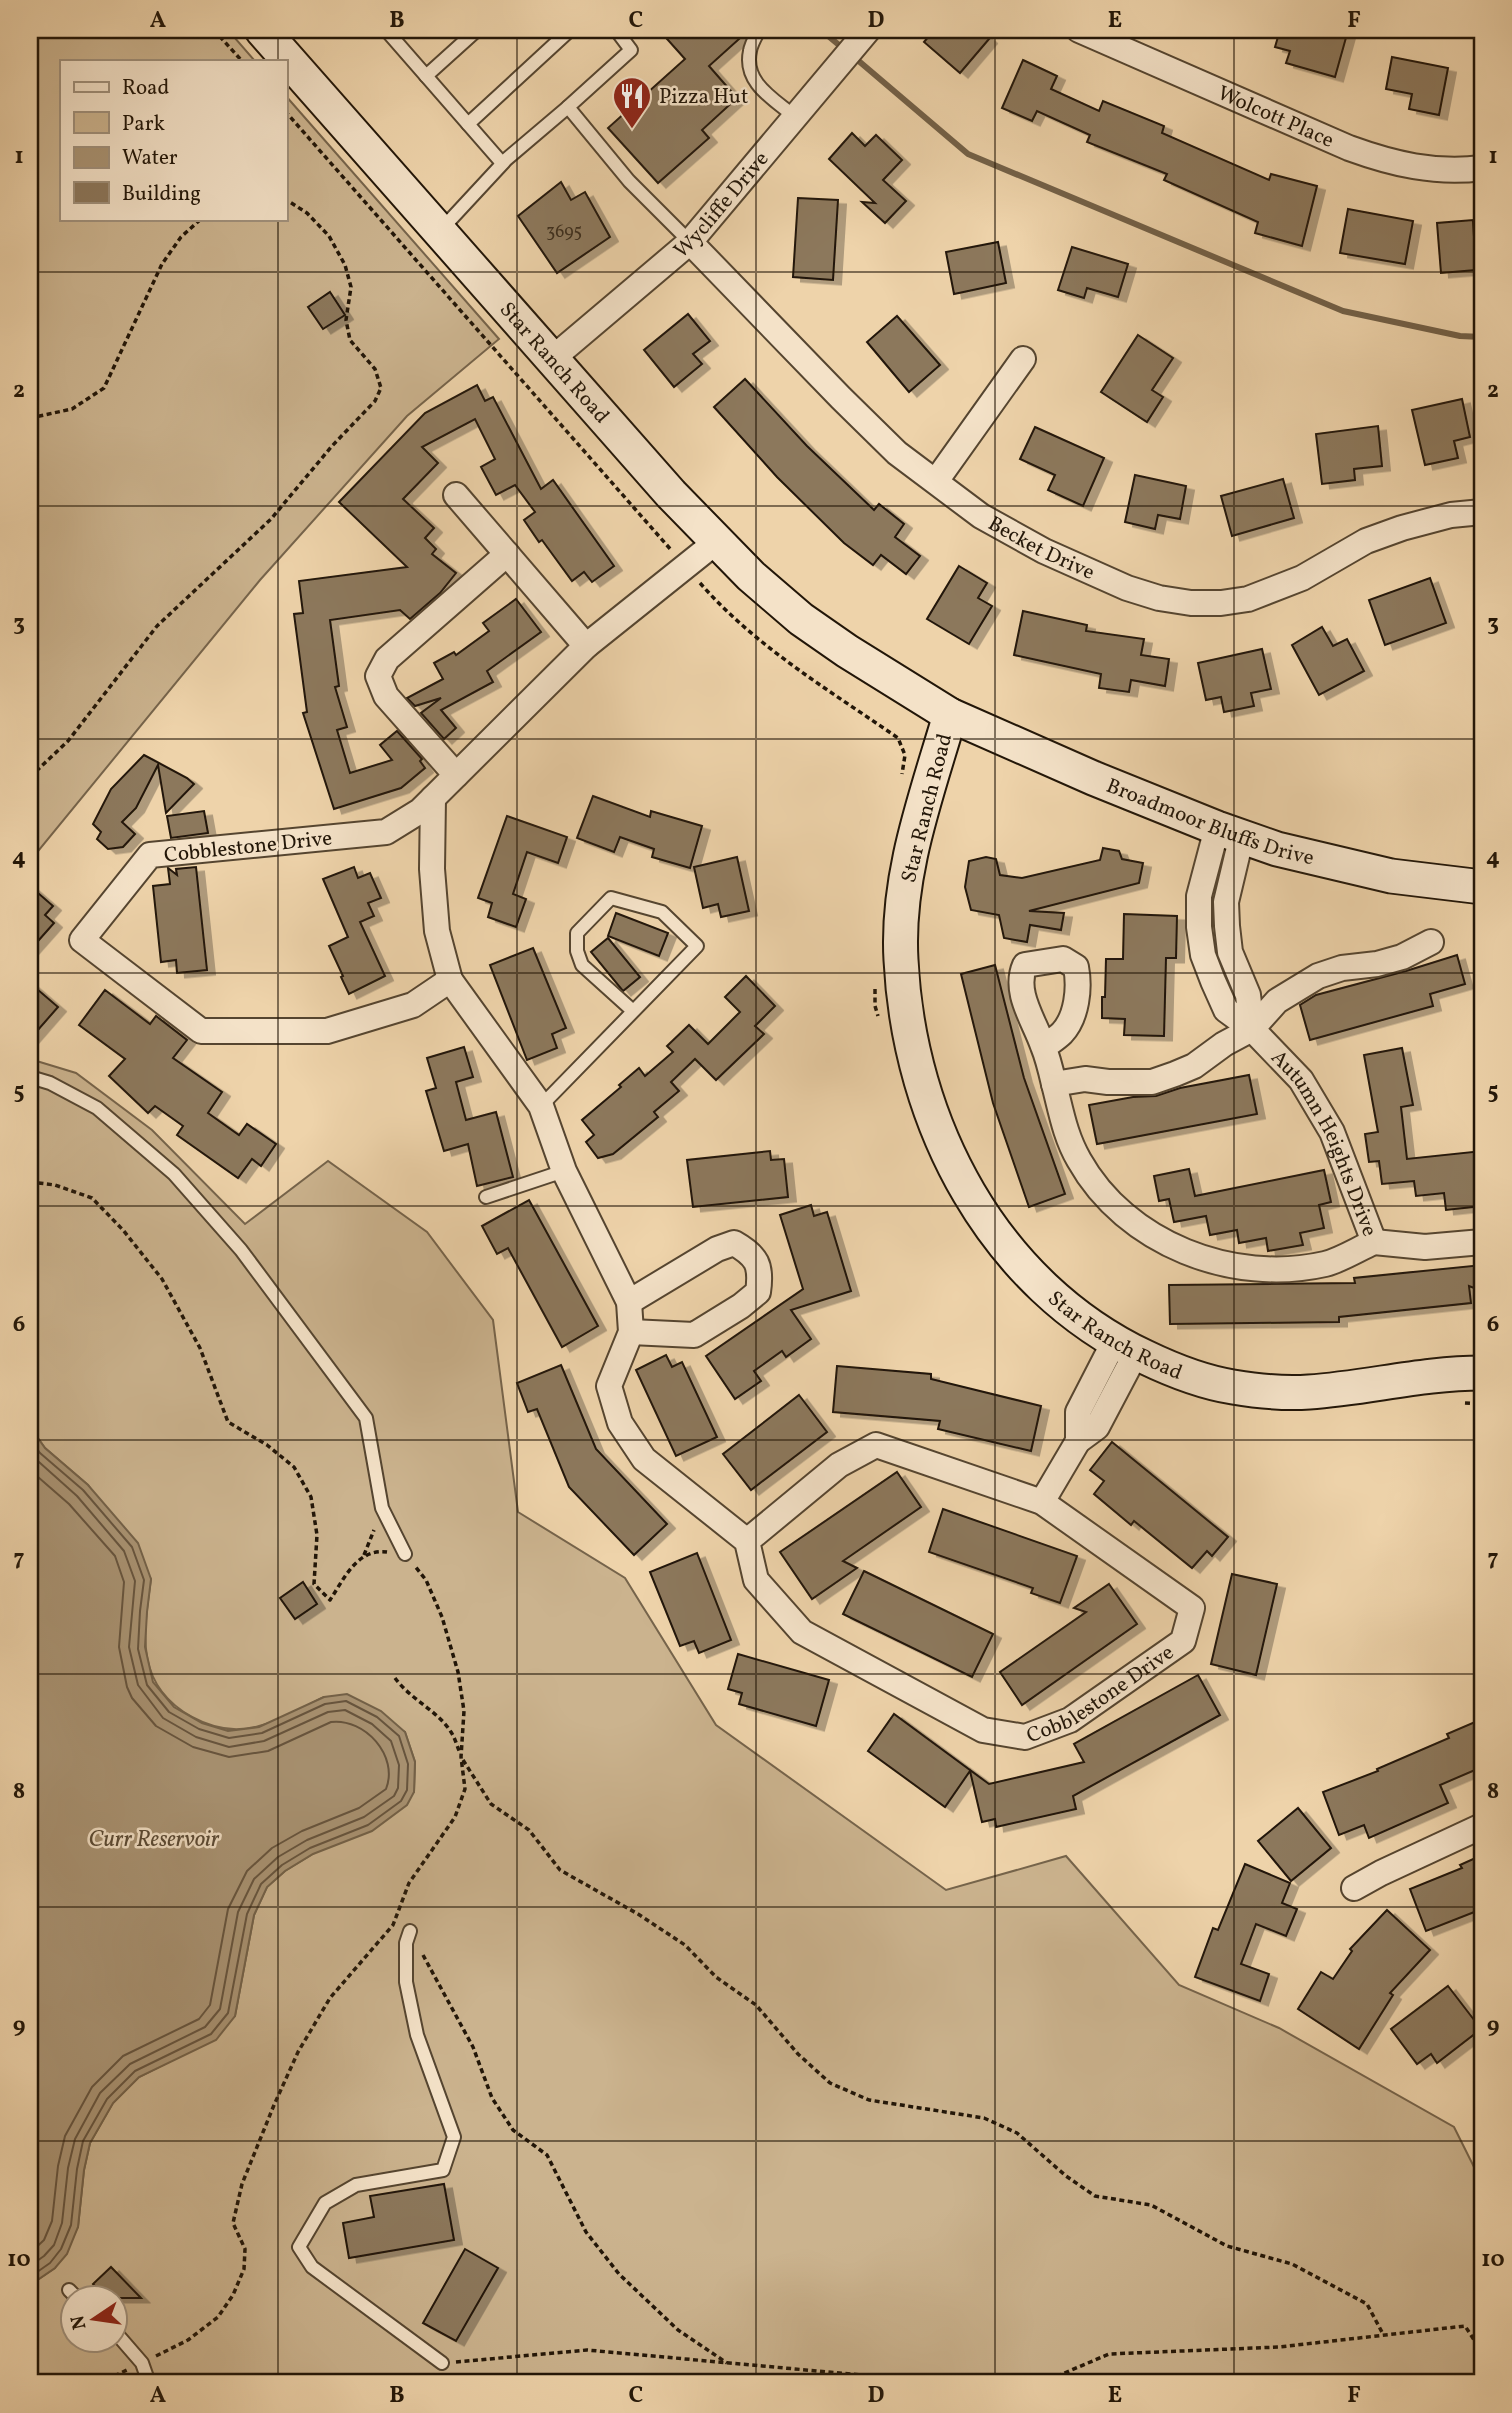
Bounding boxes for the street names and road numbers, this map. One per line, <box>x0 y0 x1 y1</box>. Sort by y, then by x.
street label: Wolcott Place <box>1213 79 1338 156</box>
street label: Wycliffe Drive <box>668 146 776 266</box>
street label: Star Ranch Road <box>492 296 615 430</box>
street label: Becket Drive <box>982 510 1099 588</box>
street label: Star Ranch Road <box>895 731 960 886</box>
street label: Broadmoor Bluffs Drive <box>1102 772 1317 873</box>
street label: Cobblestone Drive <box>163 824 334 871</box>
street label: Autumn Heights Drive <box>1264 1044 1384 1241</box>
street label: Star Ranch Road <box>1041 1285 1187 1388</box>
street label: Cobblestone Drive <box>1023 1639 1180 1751</box>

